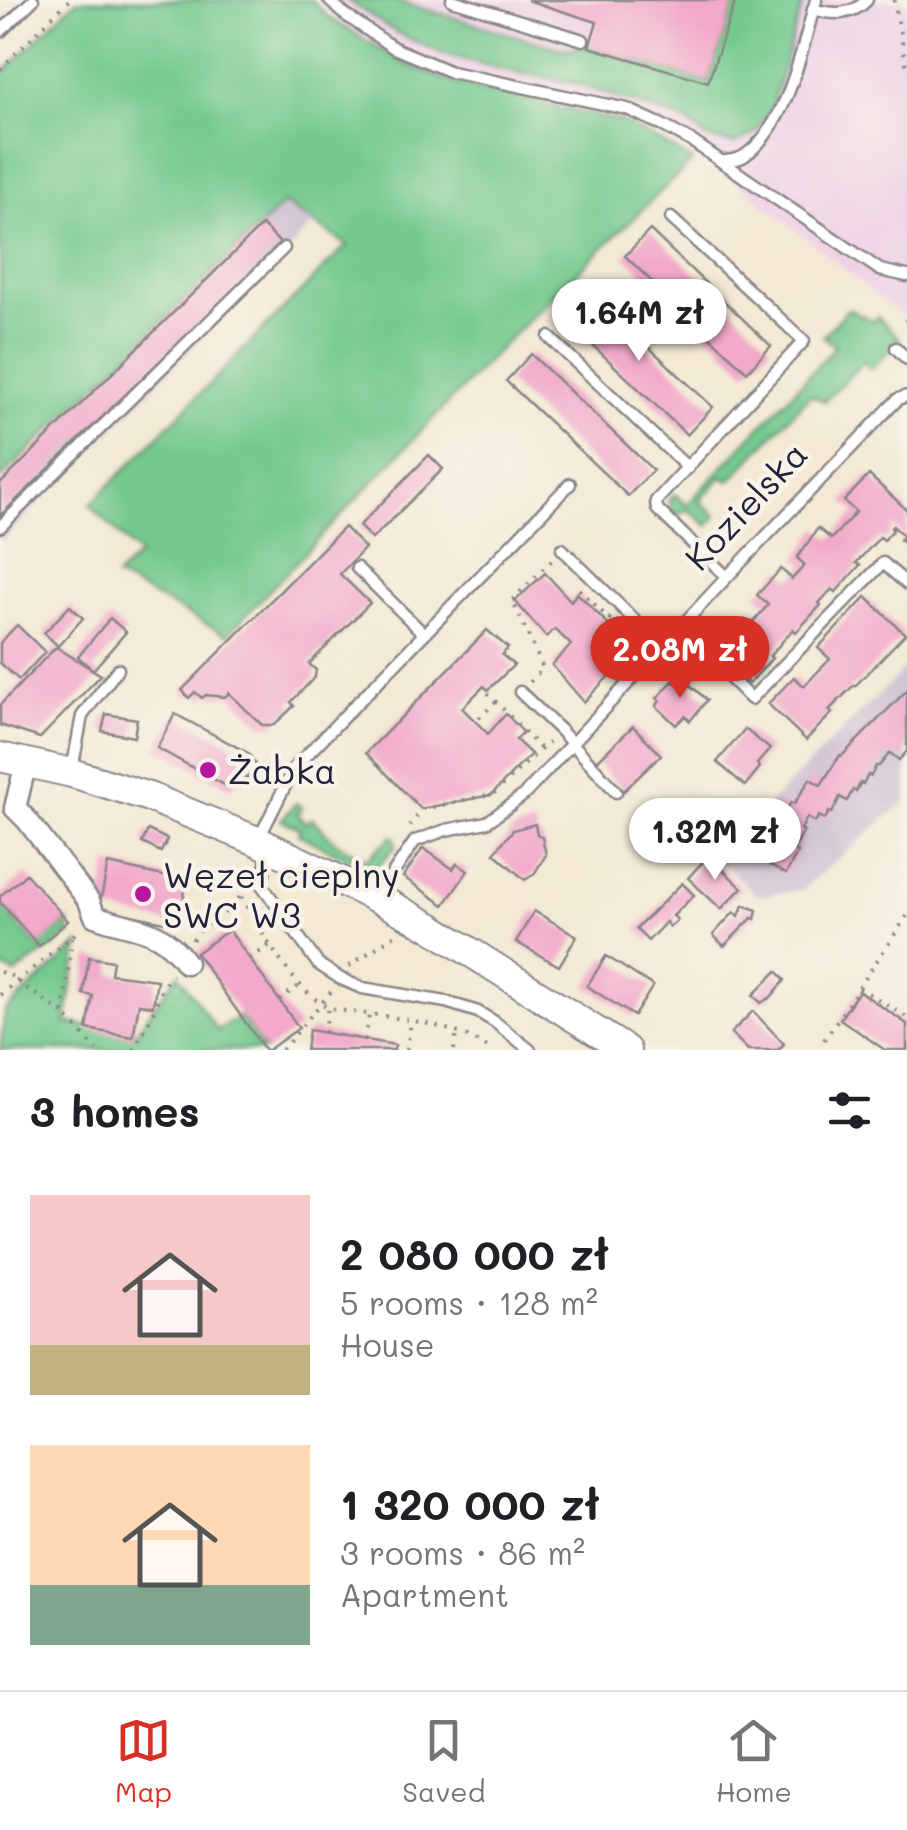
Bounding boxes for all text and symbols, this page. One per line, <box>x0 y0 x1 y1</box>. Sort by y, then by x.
pin: 1.64M zł <box>536 279 742 364</box>
text: 1.64M zł <box>574 290 704 332</box>
street label: Kozielska <box>674 431 816 579</box>
pin: 2.08M zł <box>577 616 783 701</box>
text: 2.08M zł <box>612 627 748 669</box>
place label: Żabka <box>228 747 336 793</box>
marker: Żabka <box>197 759 219 781</box>
pin: 1.32M zł <box>612 798 818 883</box>
text: 1.32M zł <box>651 809 779 851</box>
place label: Węzeł cieplny SWC W3 <box>163 851 400 937</box>
marker: Węzeł cieplny SWC W3 <box>132 883 154 905</box>
text: 3 homes <box>30 1083 200 1138</box>
icon: filters <box>822 1083 877 1138</box>
text: 2 080 000 zł <box>340 1226 609 1281</box>
icon: home <box>110 1235 230 1355</box>
text: 5 rooms · 128 m² <box>340 1281 598 1323</box>
text: House <box>340 1323 435 1365</box>
text: 1 320 000 zł <box>340 1476 599 1531</box>
icon: home <box>110 1485 230 1605</box>
text: 3 rooms · 86 m² <box>340 1531 585 1573</box>
text: Apartment <box>340 1573 509 1615</box>
tab: Map <box>115 1713 172 1809</box>
tab: Saved <box>402 1713 485 1809</box>
tab: Home <box>716 1713 792 1809</box>

